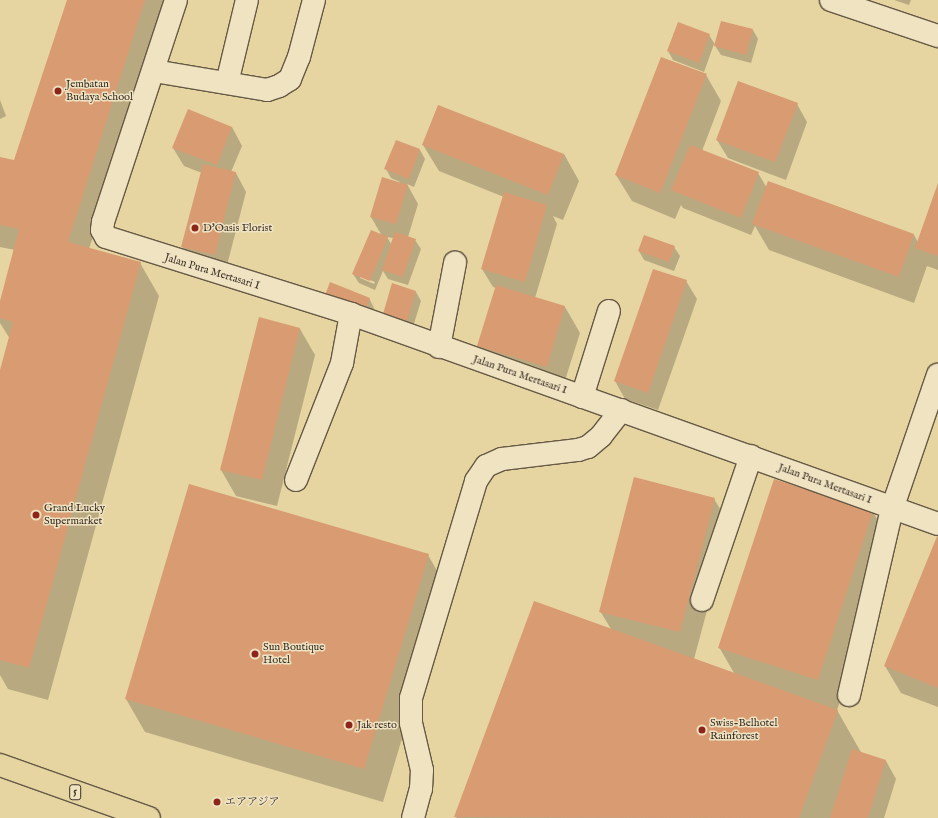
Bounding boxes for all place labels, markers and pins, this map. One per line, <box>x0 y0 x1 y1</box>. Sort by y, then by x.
place label: Jembatan Budaya School <box>66 78 133 104</box>
marker: Jembatan Budaya School <box>53 86 63 96</box>
place label: D'Oasis Florist <box>203 221 272 235</box>
marker: D'Oasis Florist <box>190 223 200 233</box>
place label: Grand Lucky Supermarket <box>44 502 105 528</box>
marker: Grand Lucky Supermarket <box>31 510 41 520</box>
place label: Sun Boutique Hotel <box>263 641 324 667</box>
marker: Sun Boutique Hotel <box>250 649 260 659</box>
place label: Swiss-Belhotel Rainforest <box>710 717 777 743</box>
place label: Jak resto <box>357 718 397 732</box>
marker: Jak resto <box>344 720 354 730</box>
marker: Swiss-Belhotel Rainforest <box>697 725 707 735</box>
place label: エアアジア <box>225 795 280 809</box>
marker: エアアジア <box>212 797 222 807</box>

